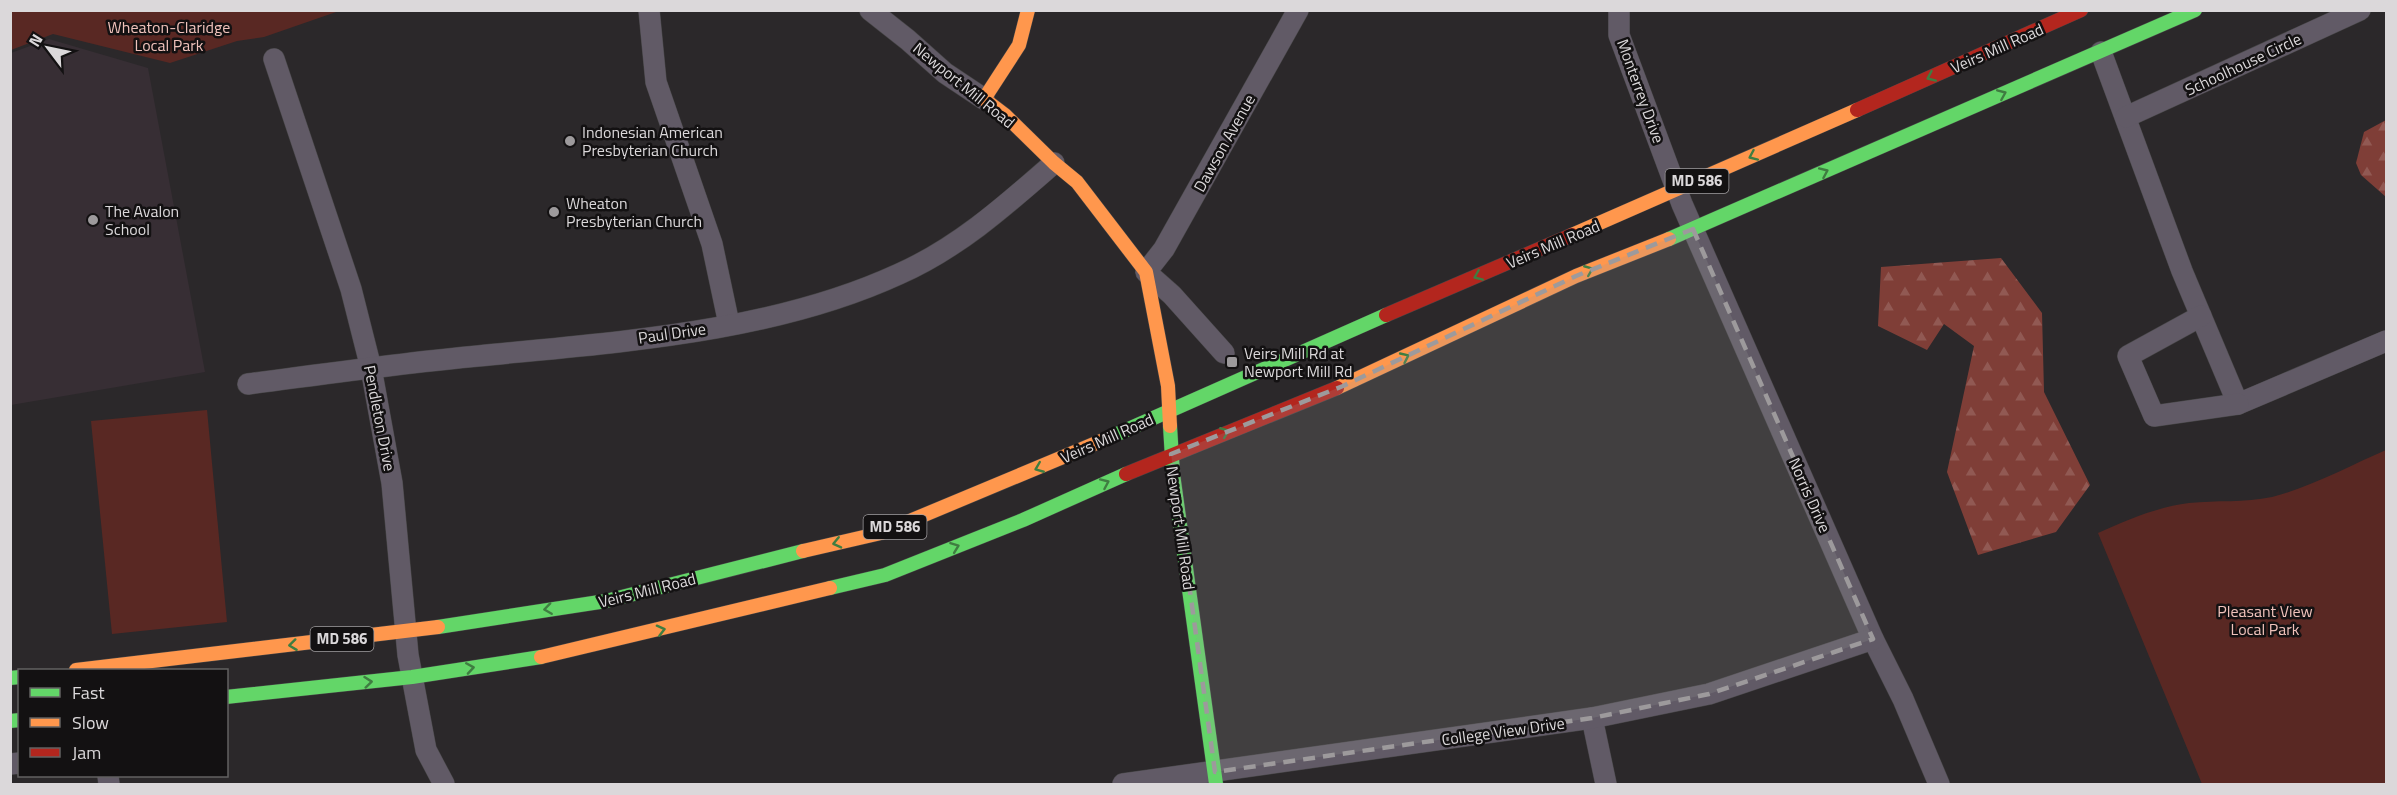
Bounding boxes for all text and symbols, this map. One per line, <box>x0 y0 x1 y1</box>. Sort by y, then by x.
park label: Wheaton-Claridge Local Park <box>108 15 230 57</box>
street label: Veirs Mill Road <box>1947 17 2047 79</box>
north arrow <box>18 18 78 78</box>
street label: Schoolhouse Circle <box>2181 27 2305 101</box>
text: N <box>22 29 48 51</box>
street label: Newport Mill Road <box>908 36 1020 134</box>
street label: Monterrey Drive <box>1611 36 1671 146</box>
one-way arrow <box>1927 70 1938 82</box>
one-way arrow <box>1996 89 2007 101</box>
street label: Dawson Avenue <box>1187 90 1261 196</box>
place label: Indonesian American Presbyterian Church <box>582 120 723 162</box>
marker: Indonesian American Presbyterian Church <box>563 134 577 148</box>
one-way arrow <box>1749 149 1760 161</box>
one-way arrow <box>1817 167 1828 179</box>
road number: MD 586 <box>1666 169 1728 193</box>
place label: Wheaton Presbyterian Church <box>566 191 702 233</box>
place label: The Avalon School <box>105 199 179 241</box>
marker: Wheaton Presbyterian Church <box>547 205 561 219</box>
marker: The Avalon School <box>86 213 100 227</box>
street label: Veirs Mill Road <box>1503 214 1603 274</box>
one-way arrow <box>1583 265 1594 277</box>
one-way arrow <box>1474 269 1485 281</box>
street label: Paul Drive <box>637 316 707 350</box>
place label: Veirs Mill Rd at Newport Mill Rd <box>1244 341 1353 383</box>
one-way arrow <box>1399 352 1410 364</box>
marker: Veirs Mill Rd at Newport Mill Rd <box>1225 355 1239 369</box>
street label: Pendleton Drive <box>358 363 402 473</box>
street label: Veirs Mill Road <box>1057 407 1157 469</box>
one-way arrow <box>1219 427 1230 439</box>
street label: Norris Drive <box>1783 454 1837 536</box>
one-way arrow <box>1034 461 1045 473</box>
street label: Newport Mill Road <box>1160 464 1202 592</box>
one-way arrow <box>1099 479 1110 491</box>
road number: MD 586 <box>864 515 926 539</box>
one-way arrow <box>832 535 842 548</box>
one-way arrow <box>949 542 960 554</box>
street label: Veirs Mill Road <box>596 566 698 614</box>
park label: Pleasant View Local Park <box>2217 599 2313 641</box>
one-way arrow <box>544 603 553 615</box>
one-way arrow <box>655 625 666 637</box>
road number: MD 586 <box>310 627 374 651</box>
one-way arrow <box>288 638 297 651</box>
one-way arrow <box>464 662 474 675</box>
legend <box>18 669 228 777</box>
one-way arrow <box>364 676 373 689</box>
text: Fast <box>72 679 105 706</box>
text: Slow <box>72 709 109 736</box>
street label: College View Drive <box>1440 711 1566 751</box>
text: Jam <box>72 739 101 766</box>

